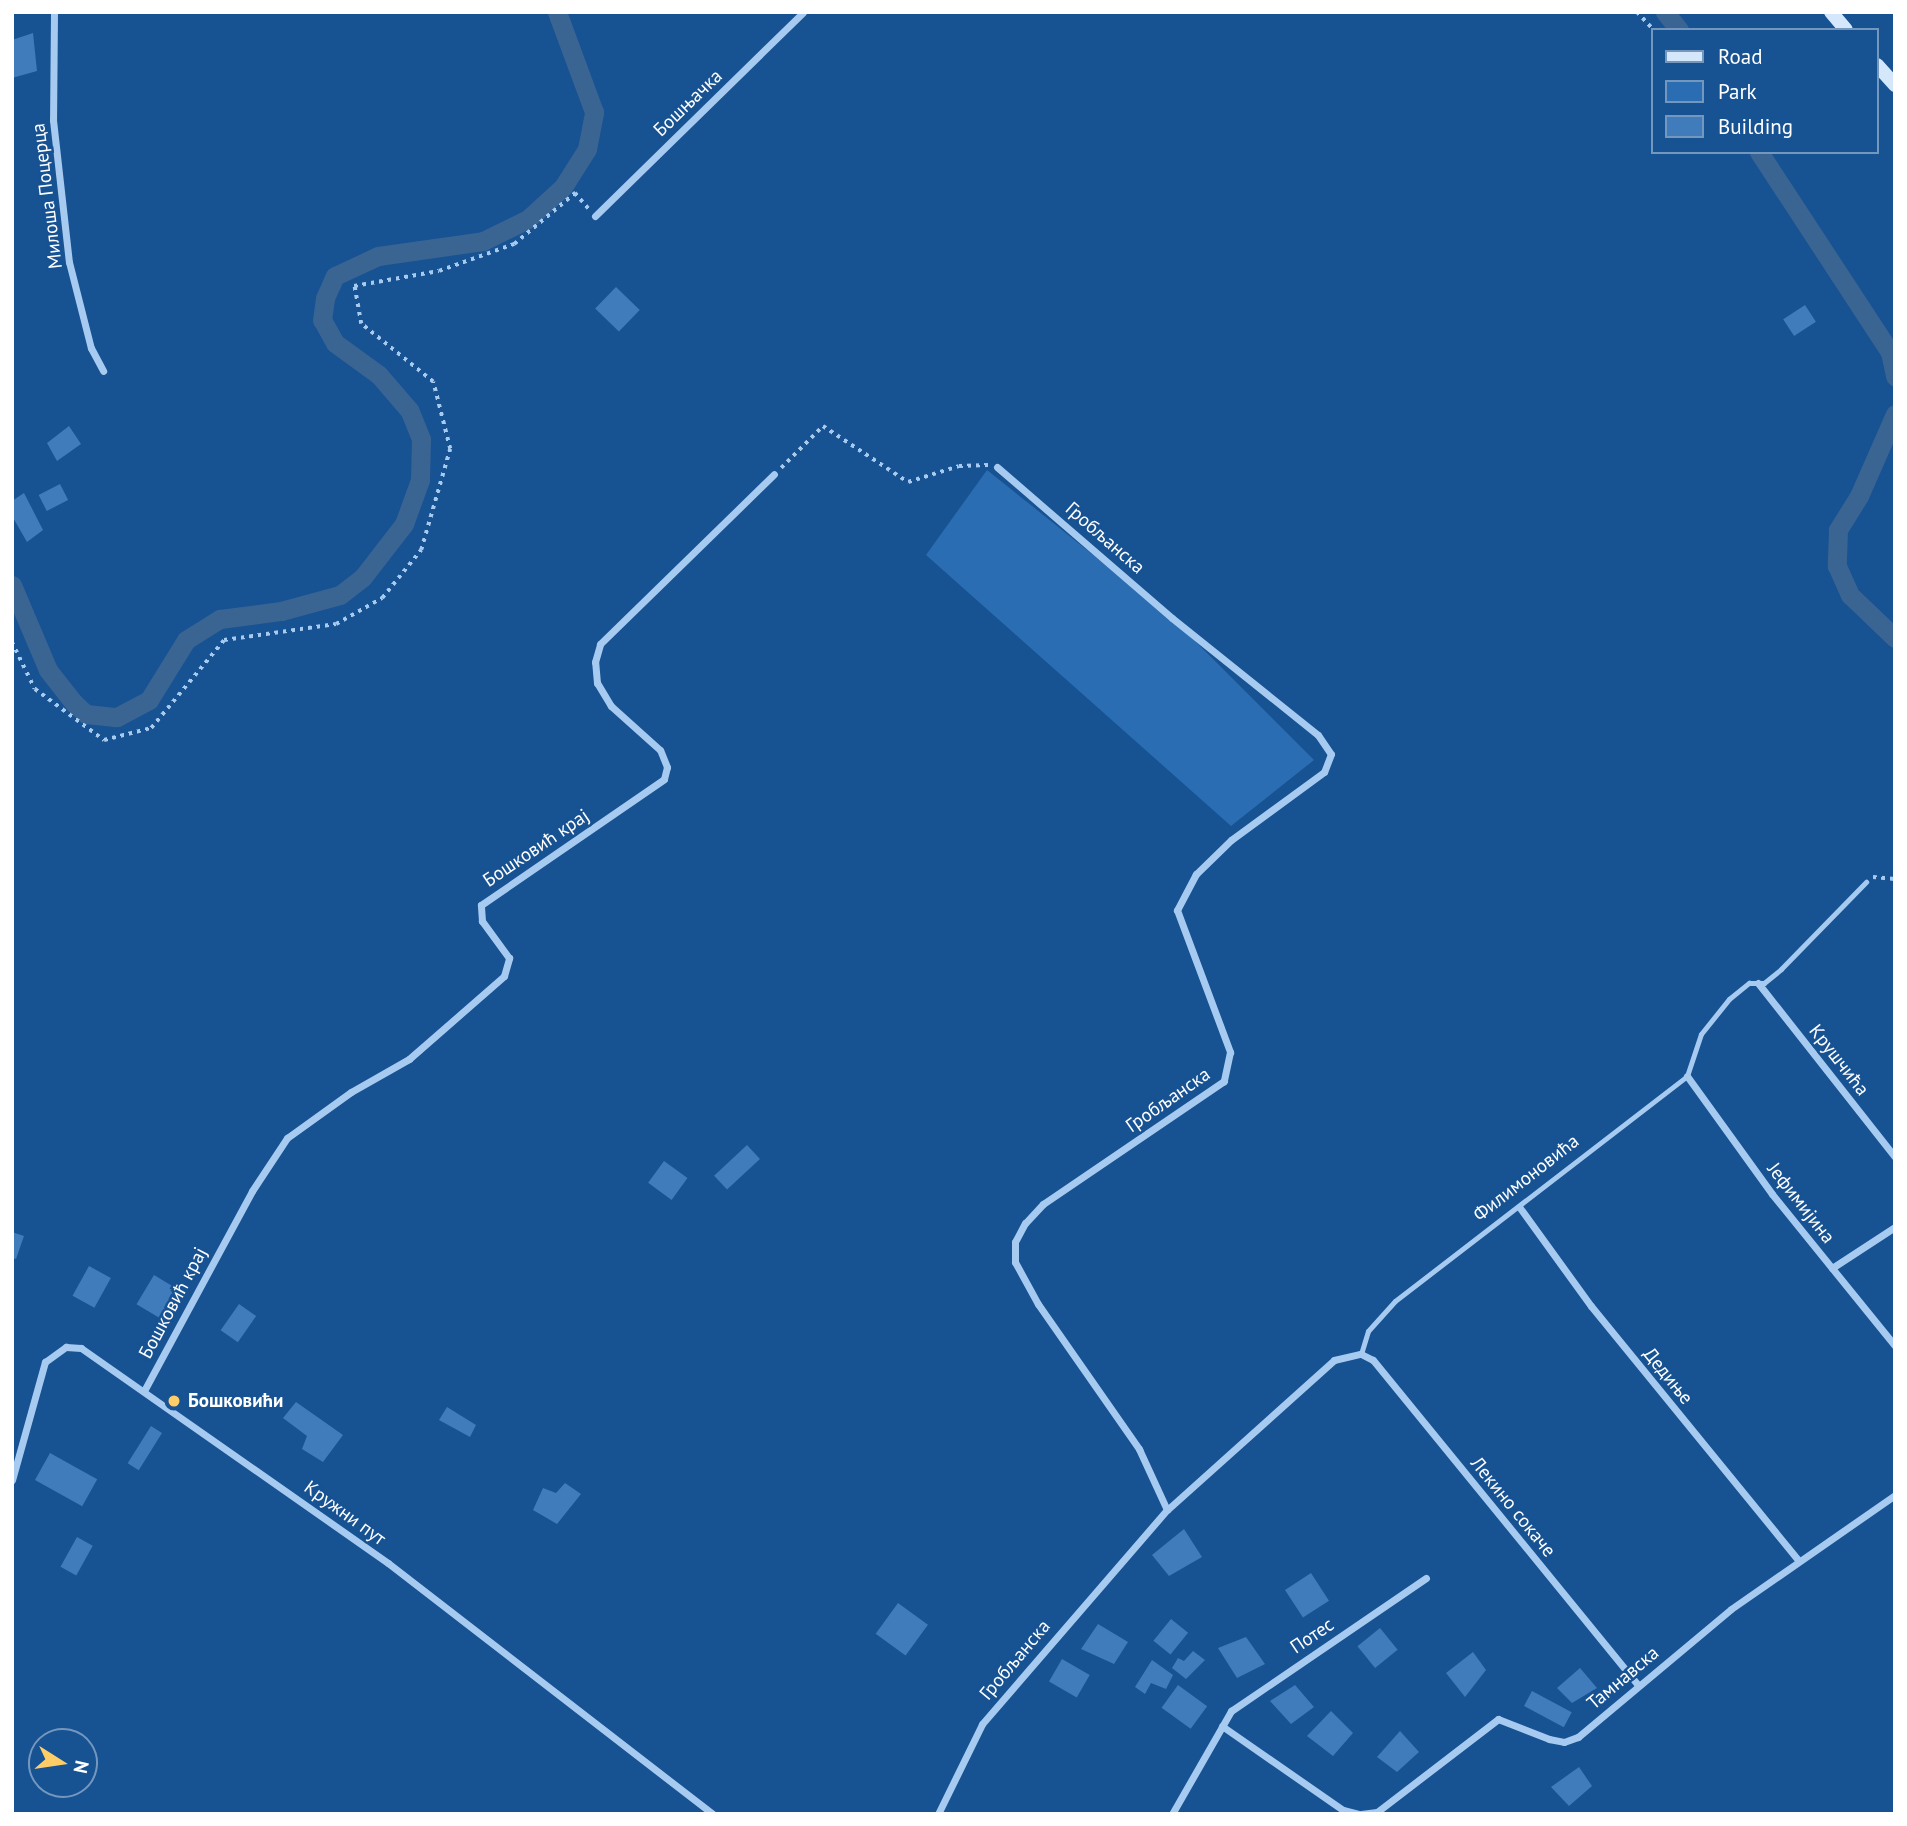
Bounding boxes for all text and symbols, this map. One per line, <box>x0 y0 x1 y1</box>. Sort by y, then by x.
legend <box>1652 28 1879 154</box>
text: Road <box>1718 43 1762 70</box>
street label: Бошњачка <box>649 65 727 141</box>
text: Park <box>1718 78 1757 105</box>
text: Building <box>1718 113 1793 140</box>
street label: Милоша Поцерца <box>27 122 67 270</box>
street label: Гробљанска <box>1061 497 1149 579</box>
street label: Бошковић крај <box>479 804 593 892</box>
street label: Крушчића <box>1804 1020 1874 1100</box>
street label: Гробљанска <box>1122 1063 1214 1137</box>
street label: Филимоновића <box>1469 1130 1583 1226</box>
street label: Јефимијина <box>1762 1158 1840 1248</box>
street label: Бошковић крај <box>134 1243 212 1363</box>
street label: Дедиње <box>1638 1343 1698 1409</box>
place label: Бошковићи <box>188 1390 283 1412</box>
marker: Бошковићи <box>166 1393 182 1409</box>
street label: Лекино сокаче <box>1466 1452 1560 1562</box>
street label: Кружни пут <box>300 1476 390 1550</box>
street label: Потес <box>1286 1613 1338 1659</box>
street label: Гробљанска <box>975 1615 1055 1705</box>
street label: Тамнавска <box>1583 1642 1663 1714</box>
north arrow <box>28 1728 98 1798</box>
text: N <box>69 1758 95 1776</box>

